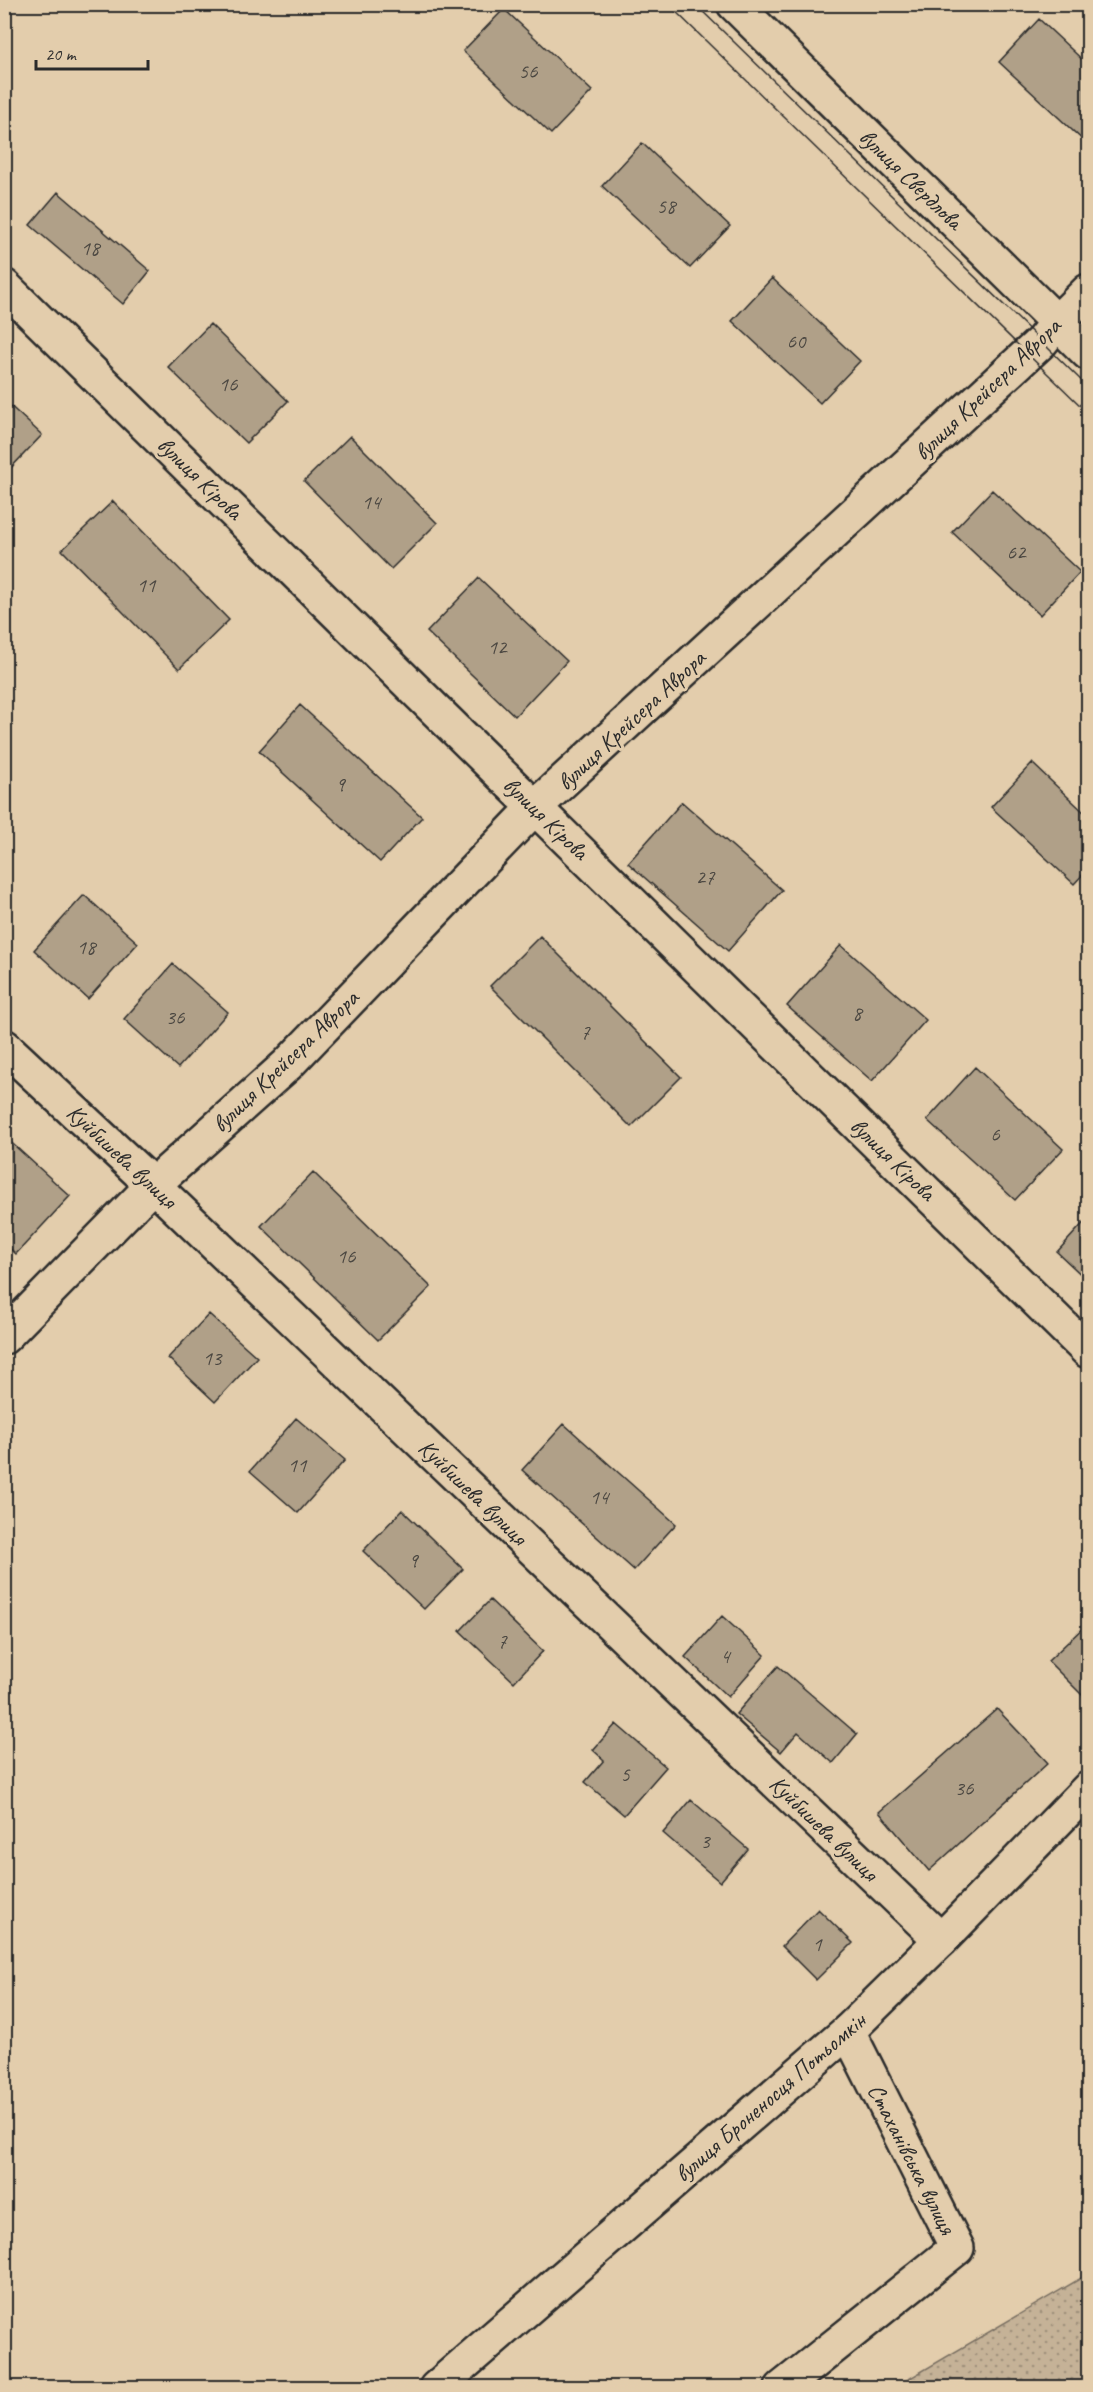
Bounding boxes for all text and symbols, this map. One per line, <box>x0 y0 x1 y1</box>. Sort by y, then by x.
scale bar <box>36 33 148 71</box>
text: 20 m <box>45 43 78 65</box>
house number: 56 <box>519 58 538 84</box>
street label: вулиця Свердлова <box>853 122 971 237</box>
house number: 58 <box>657 193 678 219</box>
house number: 18 <box>81 235 102 261</box>
street label: вулиця Крейсера Аврора <box>907 310 1068 467</box>
house number: 60 <box>787 328 807 354</box>
house number: 16 <box>219 371 238 397</box>
street label: вулиця Кірова <box>151 430 250 527</box>
house number: 14 <box>362 489 383 515</box>
house number: 62 <box>1007 539 1027 565</box>
house number: 11 <box>137 572 157 598</box>
house number: 12 <box>488 634 508 660</box>
street label: вулиця Крейсера Аврора <box>550 642 713 797</box>
street label: вулиця Кірова <box>497 770 596 867</box>
house number: 9 <box>335 771 346 797</box>
house number: 27 <box>696 864 716 890</box>
house number: 18 <box>77 934 98 960</box>
street label: вулиця Крейсера Аврора <box>205 982 366 1139</box>
house number: 8 <box>852 1000 864 1026</box>
house number: 36 <box>166 1004 185 1030</box>
house number: 7 <box>580 1019 591 1045</box>
street label: Куйбишева вулиця <box>61 1097 185 1216</box>
street label: вулиця Кірова <box>844 1111 943 1208</box>
house number: 6 <box>990 1121 1000 1147</box>
house number: 16 <box>337 1243 356 1269</box>
house number: 13 <box>203 1345 223 1371</box>
street label: Куйбишева вулиця <box>412 1433 535 1553</box>
house number: 11 <box>288 1452 308 1478</box>
house number: 14 <box>590 1484 611 1510</box>
house number: 9 <box>408 1547 419 1573</box>
house number: 7 <box>497 1628 508 1654</box>
house number: 4 <box>720 1643 732 1669</box>
house number: 5 <box>620 1761 631 1787</box>
street label: Куйбишева вулиця <box>763 1769 886 1889</box>
house number: 36 <box>955 1775 974 1801</box>
house number: 3 <box>700 1828 711 1854</box>
house number: 1 <box>812 1931 823 1957</box>
street label: вулиця Броненосця Потьомкін <box>668 2004 874 2188</box>
street label: Стаханівська вулиця <box>861 2078 964 2241</box>

